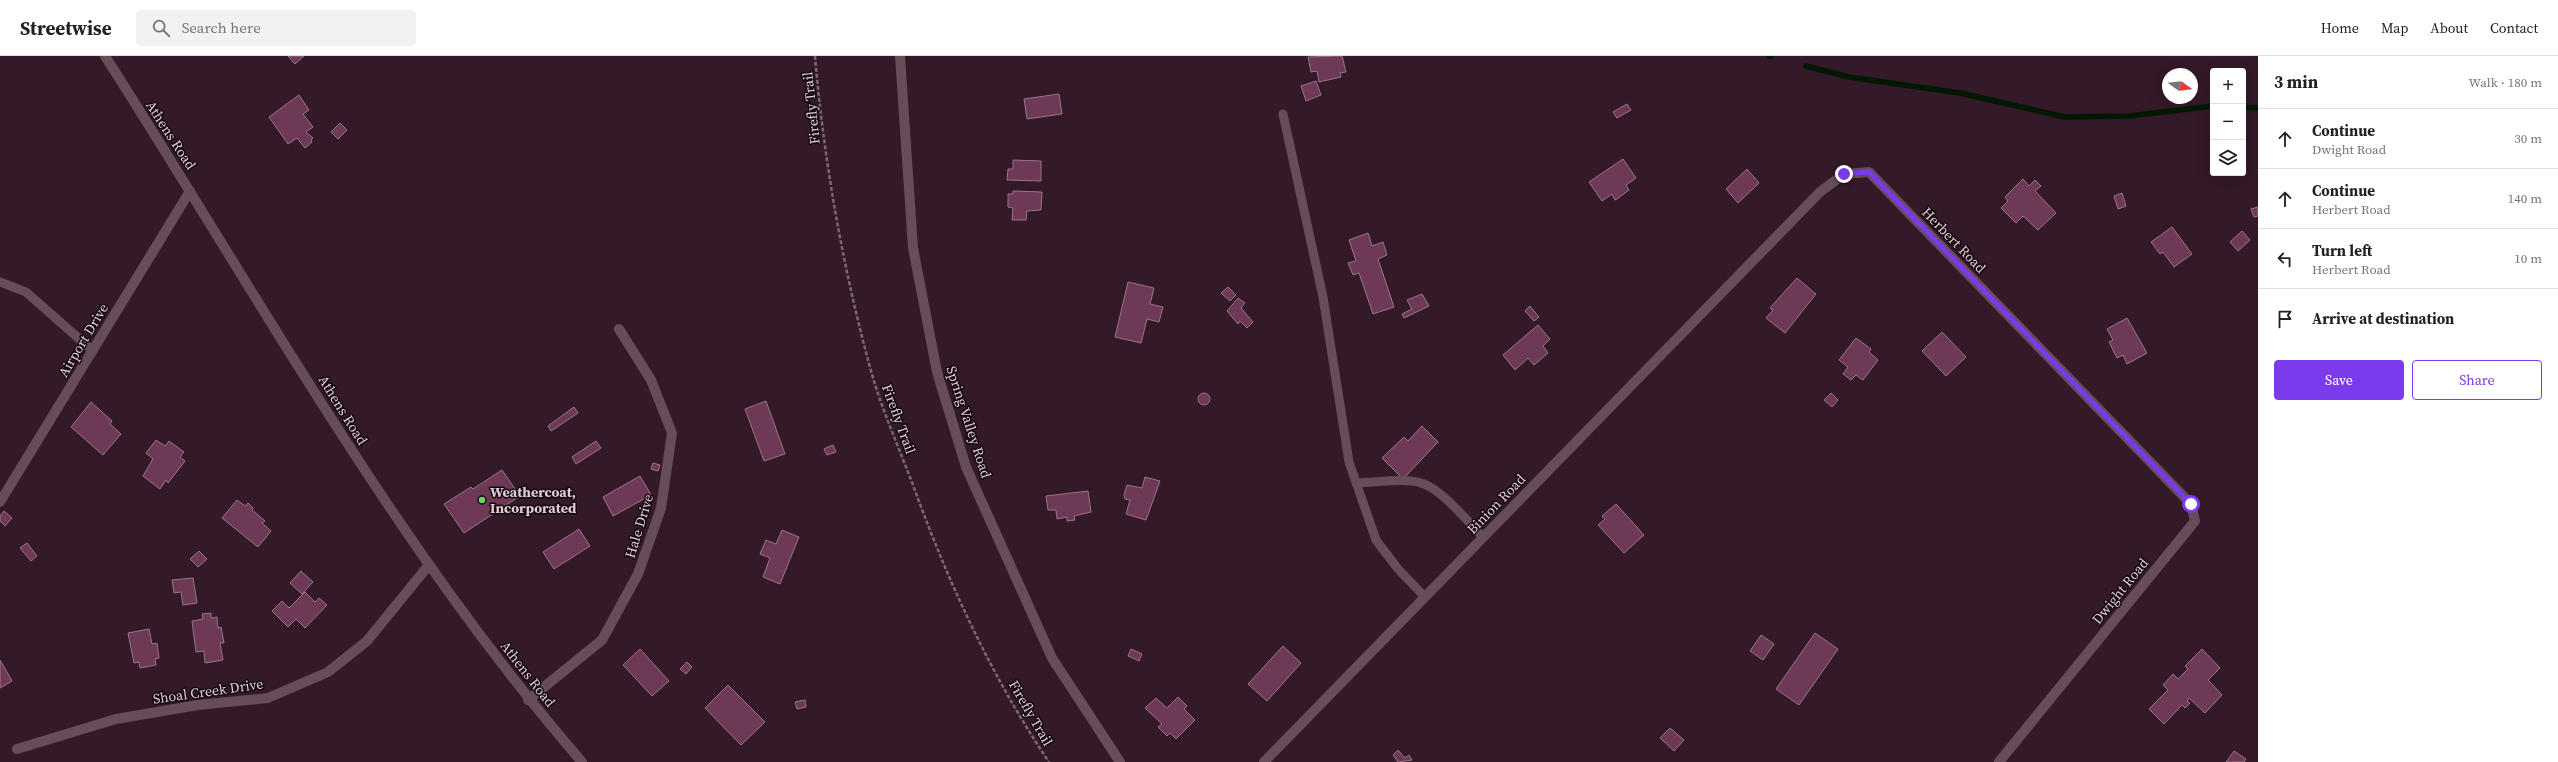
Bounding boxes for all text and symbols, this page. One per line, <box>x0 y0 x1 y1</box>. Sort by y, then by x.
search box <box>136 10 416 46</box>
text: Streetwise <box>20 15 112 41</box>
icon: search <box>150 17 172 39</box>
text: Search here <box>182 17 261 38</box>
text: Home <box>2321 18 2359 38</box>
text: Map <box>2381 18 2408 38</box>
text: About <box>2430 18 2468 38</box>
text: Contact <box>2490 18 2538 38</box>
north arrow <box>2162 68 2198 104</box>
map controls <box>2210 68 2246 176</box>
button: + <box>2210 68 2246 104</box>
text: 3 min <box>2274 70 2318 94</box>
street label: Firefly Trail <box>797 71 825 145</box>
text: Walk · 180 m <box>2469 74 2542 91</box>
street label: Athens Road <box>141 97 201 173</box>
button: − <box>2210 104 2246 140</box>
text: Continue <box>2312 120 2375 141</box>
icon: ahead <box>2274 128 2296 150</box>
text: 30 m <box>2514 130 2542 147</box>
button: layers <box>2210 140 2246 176</box>
text: Dwight Road <box>2312 141 2386 158</box>
route end <box>1835 165 1853 183</box>
text: Continue <box>2312 180 2375 201</box>
icon: ahead <box>2274 188 2296 210</box>
text: 140 m <box>2508 190 2542 207</box>
text: Herbert Road <box>2312 201 2391 218</box>
street label: Herbert Road <box>1917 203 1991 277</box>
text: Turn left <box>2312 240 2372 261</box>
icon: left <box>2274 248 2296 270</box>
text: 10 m <box>2514 250 2542 267</box>
text: Herbert Road <box>2312 261 2391 278</box>
street label: Airport Drive <box>53 299 113 381</box>
icon: arrive <box>2274 308 2296 330</box>
text: Arrive at destination <box>2312 308 2454 329</box>
button: Save <box>2274 360 2404 400</box>
button: Share <box>2412 360 2542 400</box>
street label: Spring Valley Road <box>941 363 997 481</box>
street label: Athens Road <box>314 371 372 449</box>
street label: Firefly Trail <box>877 381 921 457</box>
street label: Binion Road <box>1462 469 1530 539</box>
place label: Weathercoat, Incorporated <box>490 482 577 518</box>
street label: Hale Drive <box>620 491 658 561</box>
marker: Weathercoat, Incorporated <box>477 495 487 505</box>
route start <box>2182 495 2200 513</box>
street label: Dwight Road <box>2087 554 2153 628</box>
street label: Athens Road <box>496 637 560 711</box>
street label: Shoal Creek Drive <box>152 673 264 709</box>
street label: Firefly Trail <box>1004 676 1058 750</box>

